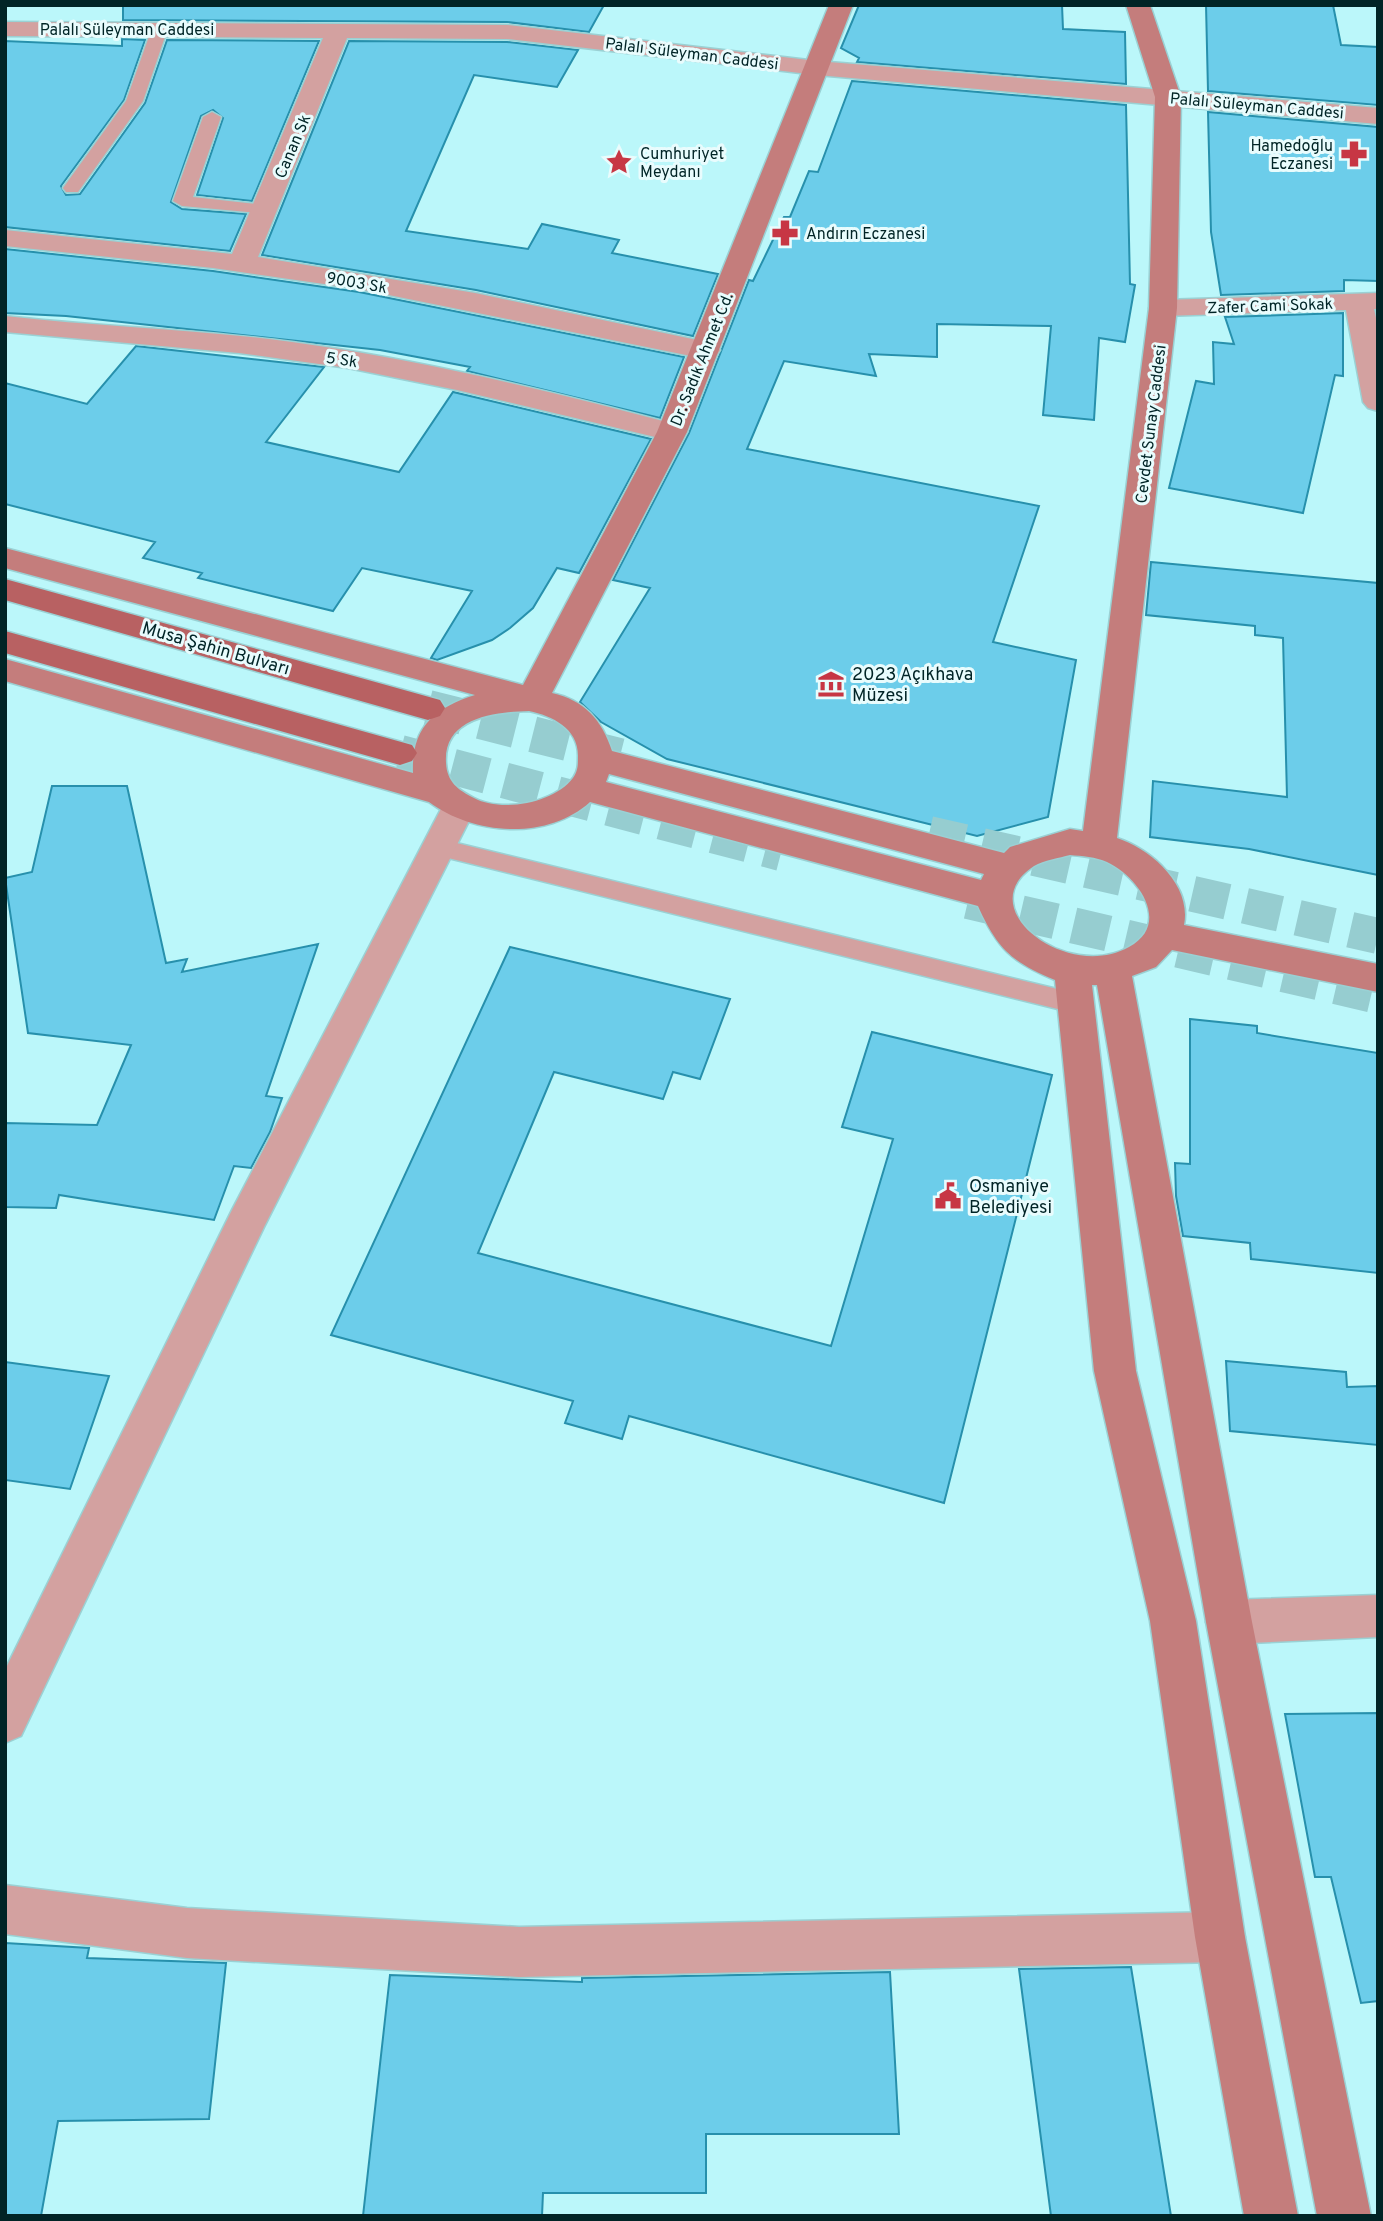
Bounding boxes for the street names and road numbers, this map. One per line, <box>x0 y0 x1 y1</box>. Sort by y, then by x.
street label: Palalı Süleyman Caddesi <box>40 21 214 41</box>
street label: Palalı Süleyman Caddesi <box>604 34 780 76</box>
street label: Palalı Süleyman Caddesi <box>1169 89 1345 125</box>
street label: Canan Sk <box>271 112 316 182</box>
street label: 9003 Sk <box>325 269 389 299</box>
street label: Dr. Sadık Ahmet Cd. <box>667 290 739 429</box>
street label: Zafer Cami Sokak <box>1207 295 1333 319</box>
street label: Cevdet Sunay Caddesi <box>1132 344 1172 505</box>
street label: 5 Sk <box>324 349 359 373</box>
street label: Musa Şahin Bulvarı <box>139 617 292 682</box>

